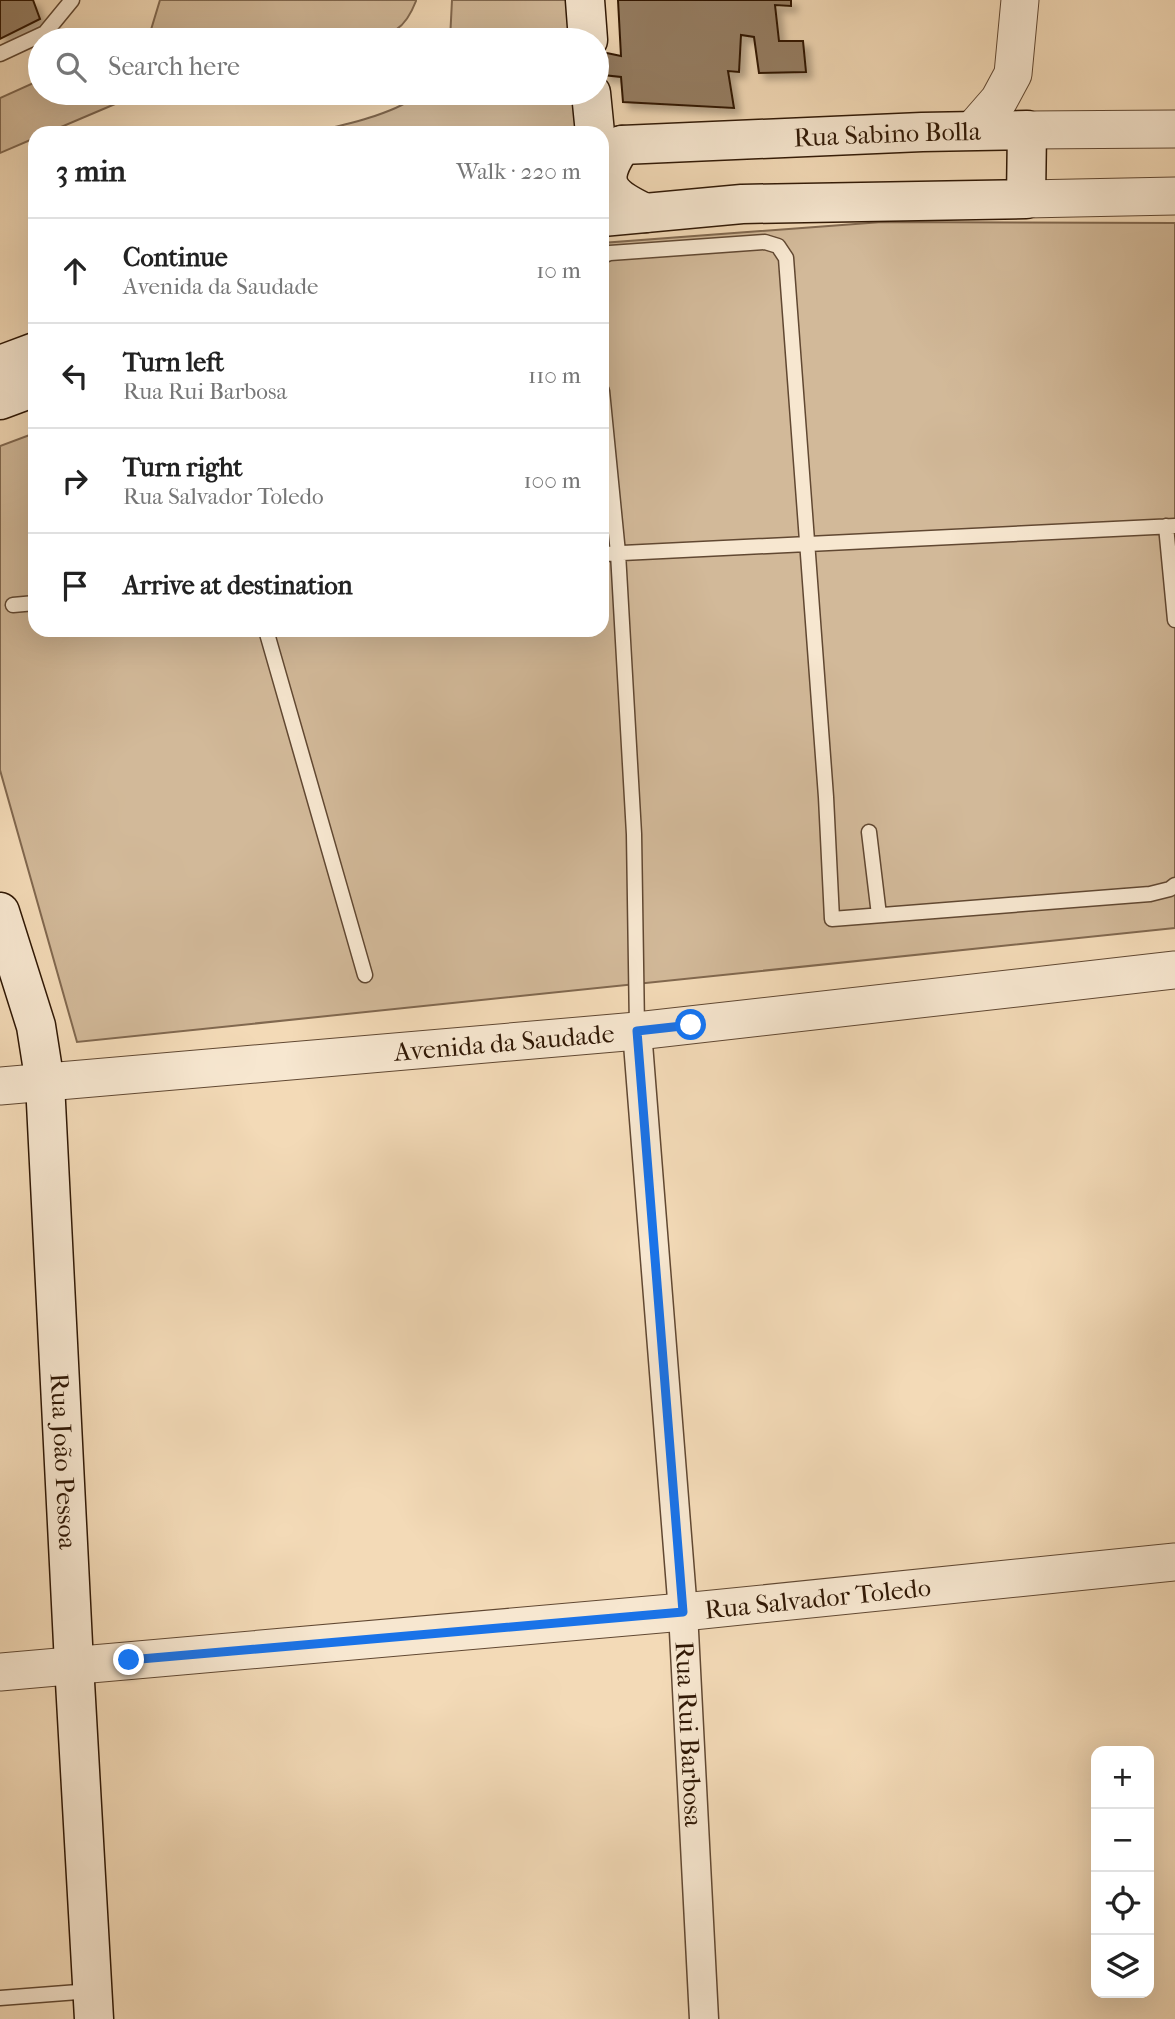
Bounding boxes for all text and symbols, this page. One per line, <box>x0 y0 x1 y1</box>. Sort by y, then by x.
search box <box>28 28 609 105</box>
icon: search <box>52 48 90 86</box>
text: Search here <box>108 51 240 82</box>
street label: Rua Sabino Bolla <box>793 115 982 153</box>
text: 3 min <box>56 154 126 189</box>
text: Walk · 220 m <box>456 158 581 185</box>
text: Continue <box>123 242 228 273</box>
icon: ahead <box>56 252 94 290</box>
text: 10 m <box>536 257 581 284</box>
text: Avenida da Saudade <box>123 273 318 300</box>
text: Turn left <box>123 347 224 378</box>
icon: left <box>56 357 94 395</box>
text: 110 m <box>528 362 581 389</box>
text: Rua Rui Barbosa <box>123 378 287 405</box>
text: Turn right <box>123 452 243 483</box>
icon: right <box>56 462 94 500</box>
text: 100 m <box>523 467 581 494</box>
text: Rua Salvador Toledo <box>123 483 324 510</box>
icon: arrive <box>56 567 94 605</box>
text: Arrive at destination <box>123 570 353 601</box>
route start <box>675 1009 706 1040</box>
street label: Avenida da Saudade <box>392 1018 616 1068</box>
street label: Rua João Pessoa <box>44 1372 84 1551</box>
street label: Rua Salvador Toledo <box>703 1571 932 1625</box>
street label: Rua Rui Barbosa <box>669 1640 710 1829</box>
route end <box>113 1644 144 1675</box>
map controls <box>1091 1746 1154 1998</box>
button: + <box>1091 1746 1154 1809</box>
button: − <box>1091 1809 1154 1872</box>
button: locate <box>1091 1872 1154 1935</box>
button: layers <box>1091 1935 1154 1998</box>

